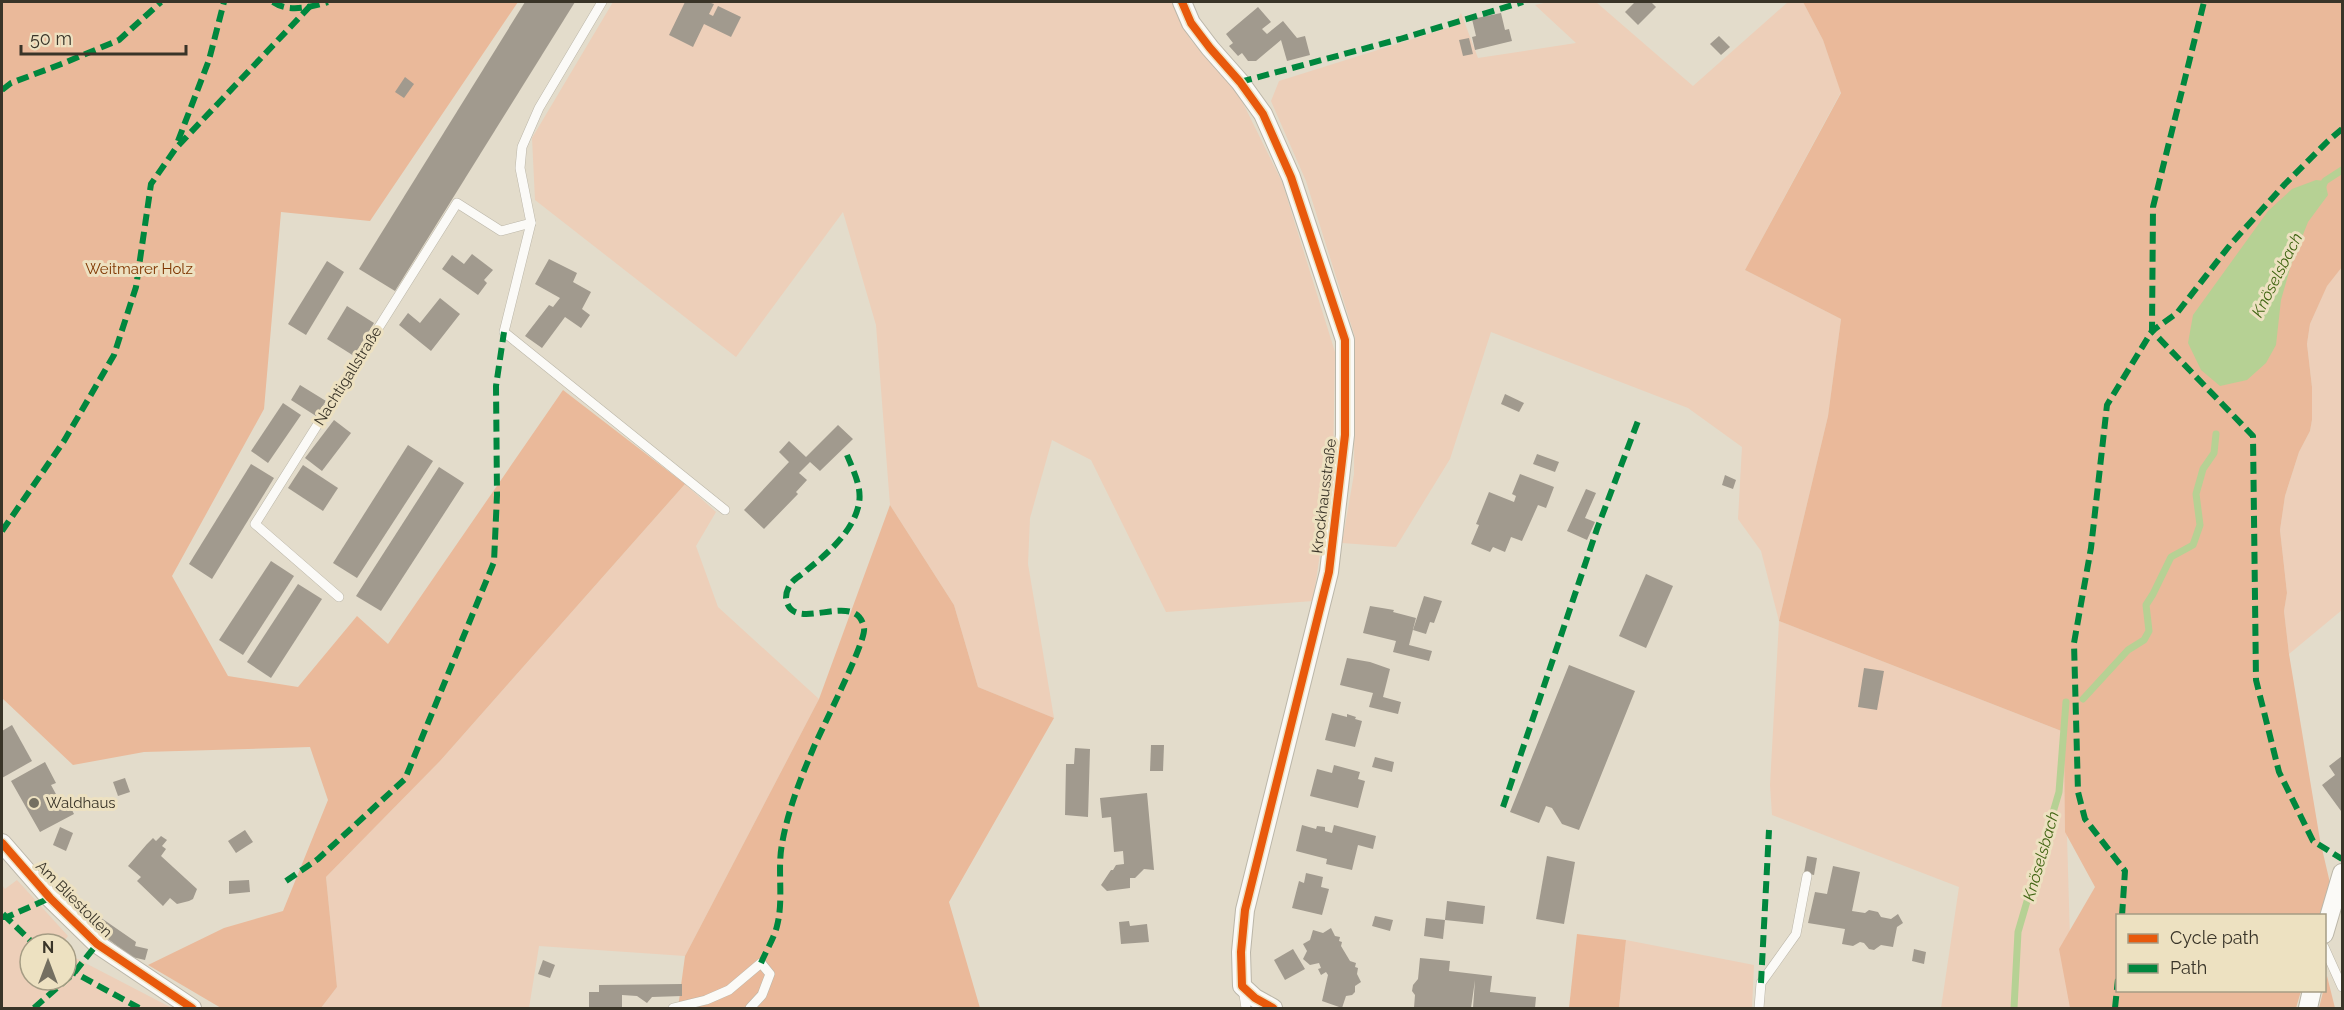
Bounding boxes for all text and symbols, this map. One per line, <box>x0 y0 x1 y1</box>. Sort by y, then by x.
scale bar <box>21 18 186 56</box>
text: 50 m <box>30 28 72 49</box>
water label: Knöselsbach <box>2248 230 2306 320</box>
park label: Weitmarer Holz <box>85 260 193 278</box>
street label: Nachtigallstraße <box>310 323 386 429</box>
street label: Krockhausstraße <box>1308 437 1340 554</box>
place label: Waldhaus <box>46 794 116 812</box>
marker: Waldhaus <box>27 796 41 810</box>
water label: Knöselsbach <box>2019 809 2063 903</box>
street label: Am Bliestollen <box>32 857 116 941</box>
legend <box>2116 914 2326 992</box>
text: Cycle path <box>2170 927 2259 948</box>
north arrow <box>18 932 78 992</box>
text: N <box>42 938 54 957</box>
text: Path <box>2170 957 2207 978</box>

